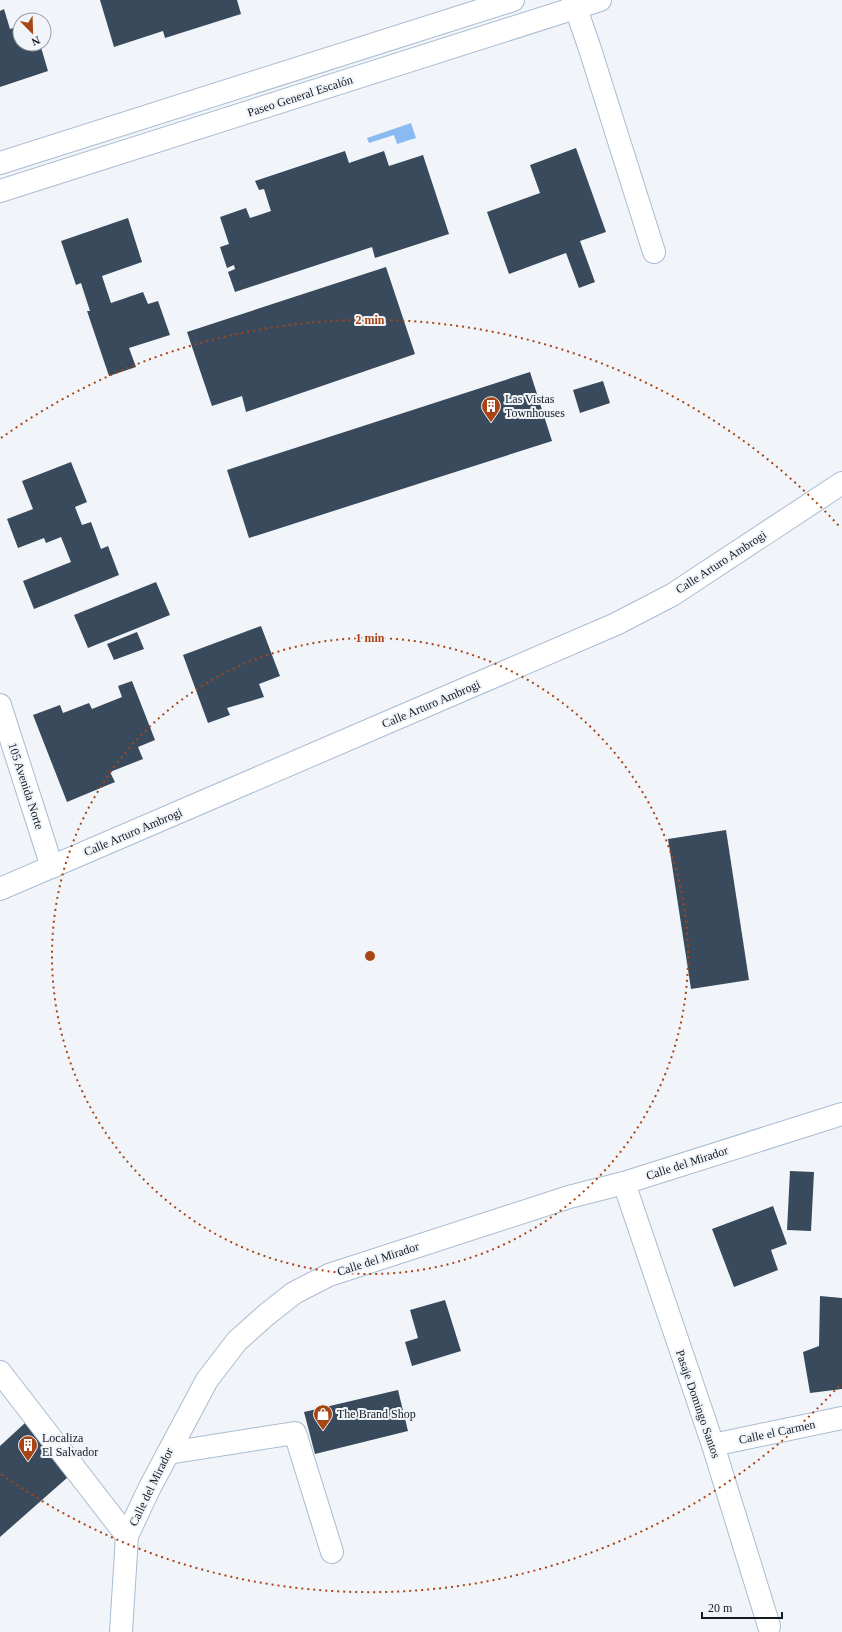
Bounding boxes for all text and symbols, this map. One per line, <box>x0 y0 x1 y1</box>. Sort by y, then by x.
north arrow <box>12 12 52 52</box>
text: N <box>30 34 42 48</box>
street label: Paseo General Escalón <box>246 72 354 120</box>
text: 2 min <box>355 313 385 327</box>
place label: Las Vistas Townhouses <box>505 392 565 420</box>
building icon: Las Vistas Townhouses <box>480 395 502 423</box>
street label: Calle Arturo Ambrogi <box>673 527 770 597</box>
text: 1 min <box>355 631 385 645</box>
street label: Calle Arturo Ambrogi <box>380 677 483 731</box>
street label: 105 Avenida Norte <box>5 741 47 831</box>
street label: Calle Arturo Ambrogi <box>82 805 185 859</box>
centre of rings <box>363 949 377 963</box>
street label: Calle del Mirador <box>644 1143 730 1183</box>
street label: Calle del Mirador <box>335 1239 421 1279</box>
street label: Pasaje Domingo Santos <box>673 1348 723 1460</box>
shop icon: The Brand Shop <box>312 1403 334 1431</box>
place label: The Brand Shop <box>337 1407 416 1421</box>
street label: Calle el Carmen <box>737 1417 817 1447</box>
place label: Localiza El Salvador <box>42 1431 98 1459</box>
building icon: Localiza El Salvador <box>17 1434 39 1462</box>
street label: Calle del Mirador <box>126 1446 176 1528</box>
scale bar <box>702 1594 782 1620</box>
text: 20 m <box>708 1601 733 1615</box>

